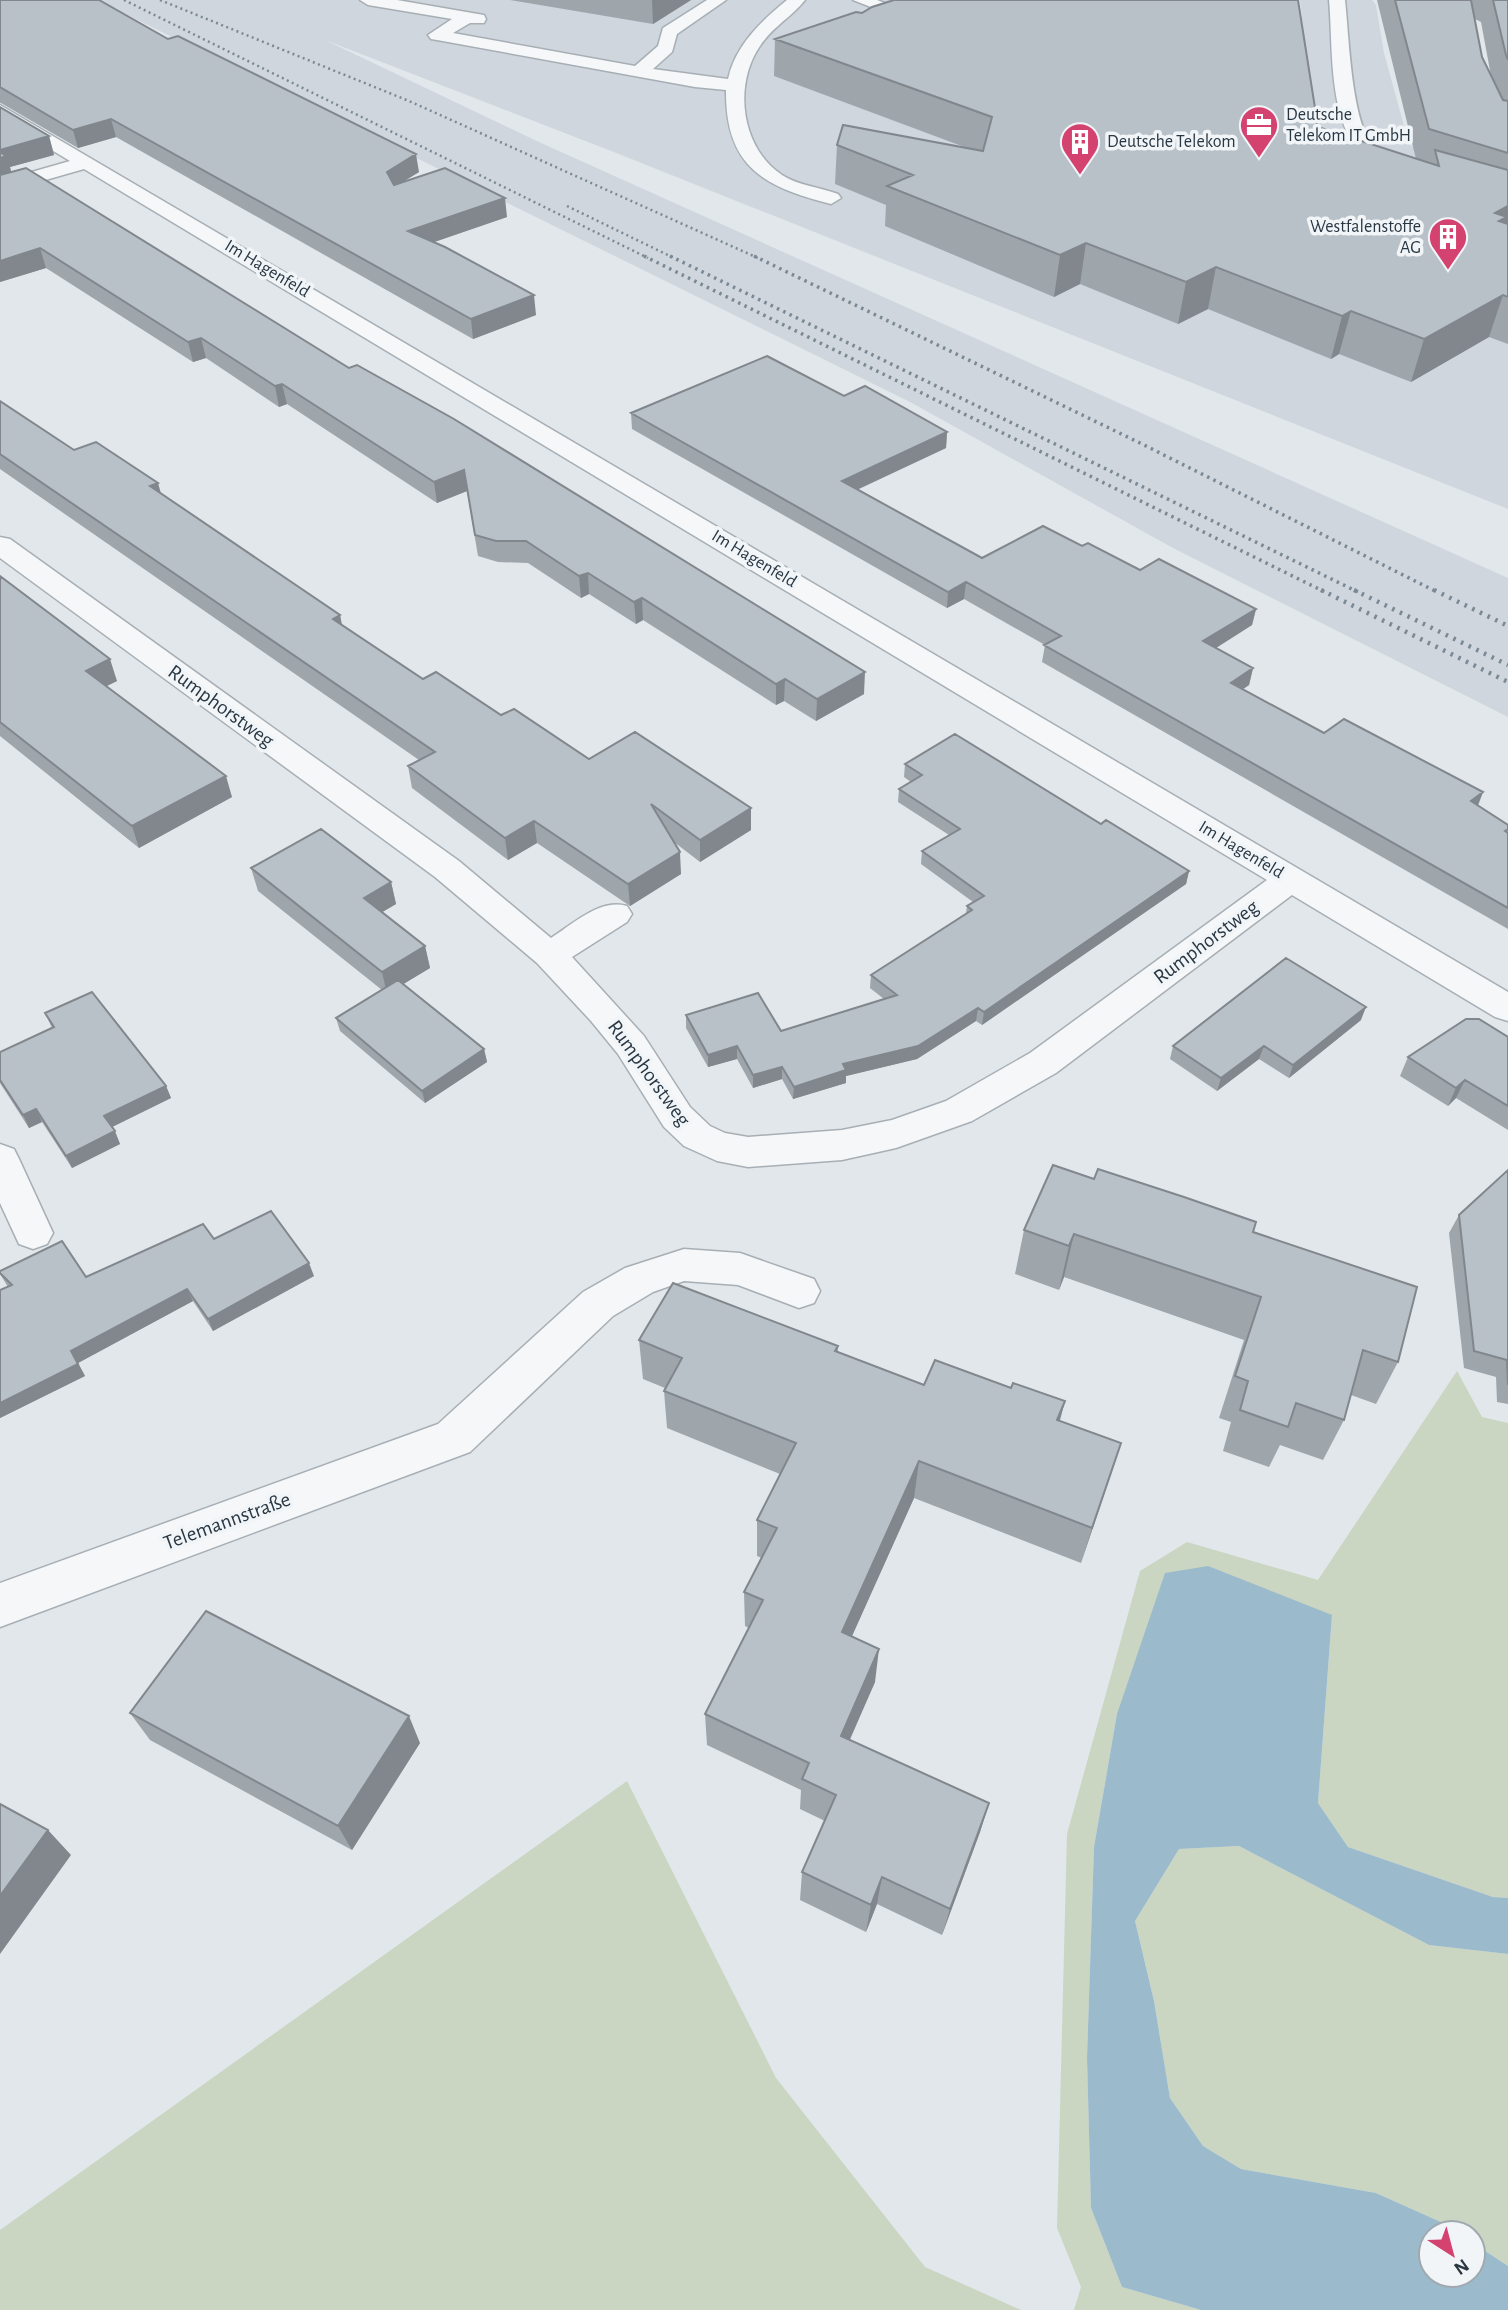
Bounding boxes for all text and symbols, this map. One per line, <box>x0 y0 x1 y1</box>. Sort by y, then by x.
office icon: Deutsche Telekom IT GmbH <box>1238 104 1280 159</box>
place label: Deutsche Telekom IT GmbH <box>1286 106 1411 145</box>
building icon: Deutsche Telekom <box>1059 121 1101 176</box>
place label: Deutsche Telekom <box>1107 133 1236 151</box>
building icon: Westfalenstoffe AG <box>1427 216 1469 271</box>
place label: Westfalenstoffe AG <box>1310 218 1421 257</box>
street label: Im Hagenfeld <box>221 237 313 301</box>
street label: Im Hagenfeld <box>708 527 800 591</box>
street label: Rumphorstweg <box>164 661 278 752</box>
street label: Im Hagenfeld <box>1195 818 1287 882</box>
street label: Rumphorstweg <box>1150 896 1263 988</box>
street label: Rumphorstweg <box>604 1016 695 1130</box>
street label: Telemannstraße <box>161 1488 293 1554</box>
north arrow <box>1417 2219 1487 2289</box>
text: N <box>1450 2255 1472 2278</box>

